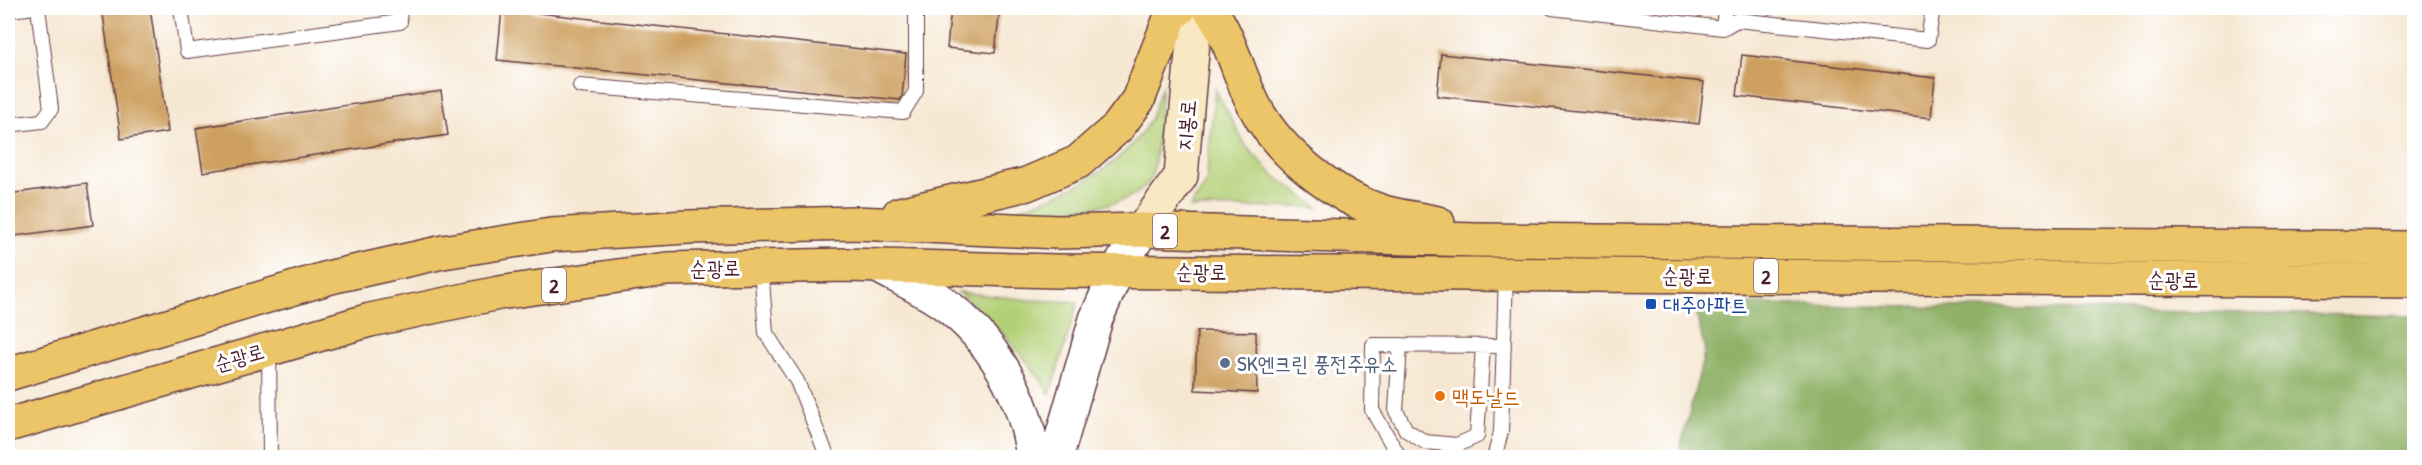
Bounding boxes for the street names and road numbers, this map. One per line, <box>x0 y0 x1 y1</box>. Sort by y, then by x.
street label: 지봉로 <box>1169 98 1203 152</box>
road number: 2 <box>1153 214 1177 248</box>
street label: 순광로 <box>689 253 741 283</box>
street label: 순광로 <box>1176 257 1226 286</box>
road number: 2 <box>1754 259 1778 293</box>
street label: 순광로 <box>1662 261 1712 290</box>
street label: 순광로 <box>2148 265 2198 294</box>
road number: 2 <box>542 268 566 302</box>
street label: 순광로 <box>211 336 267 378</box>

